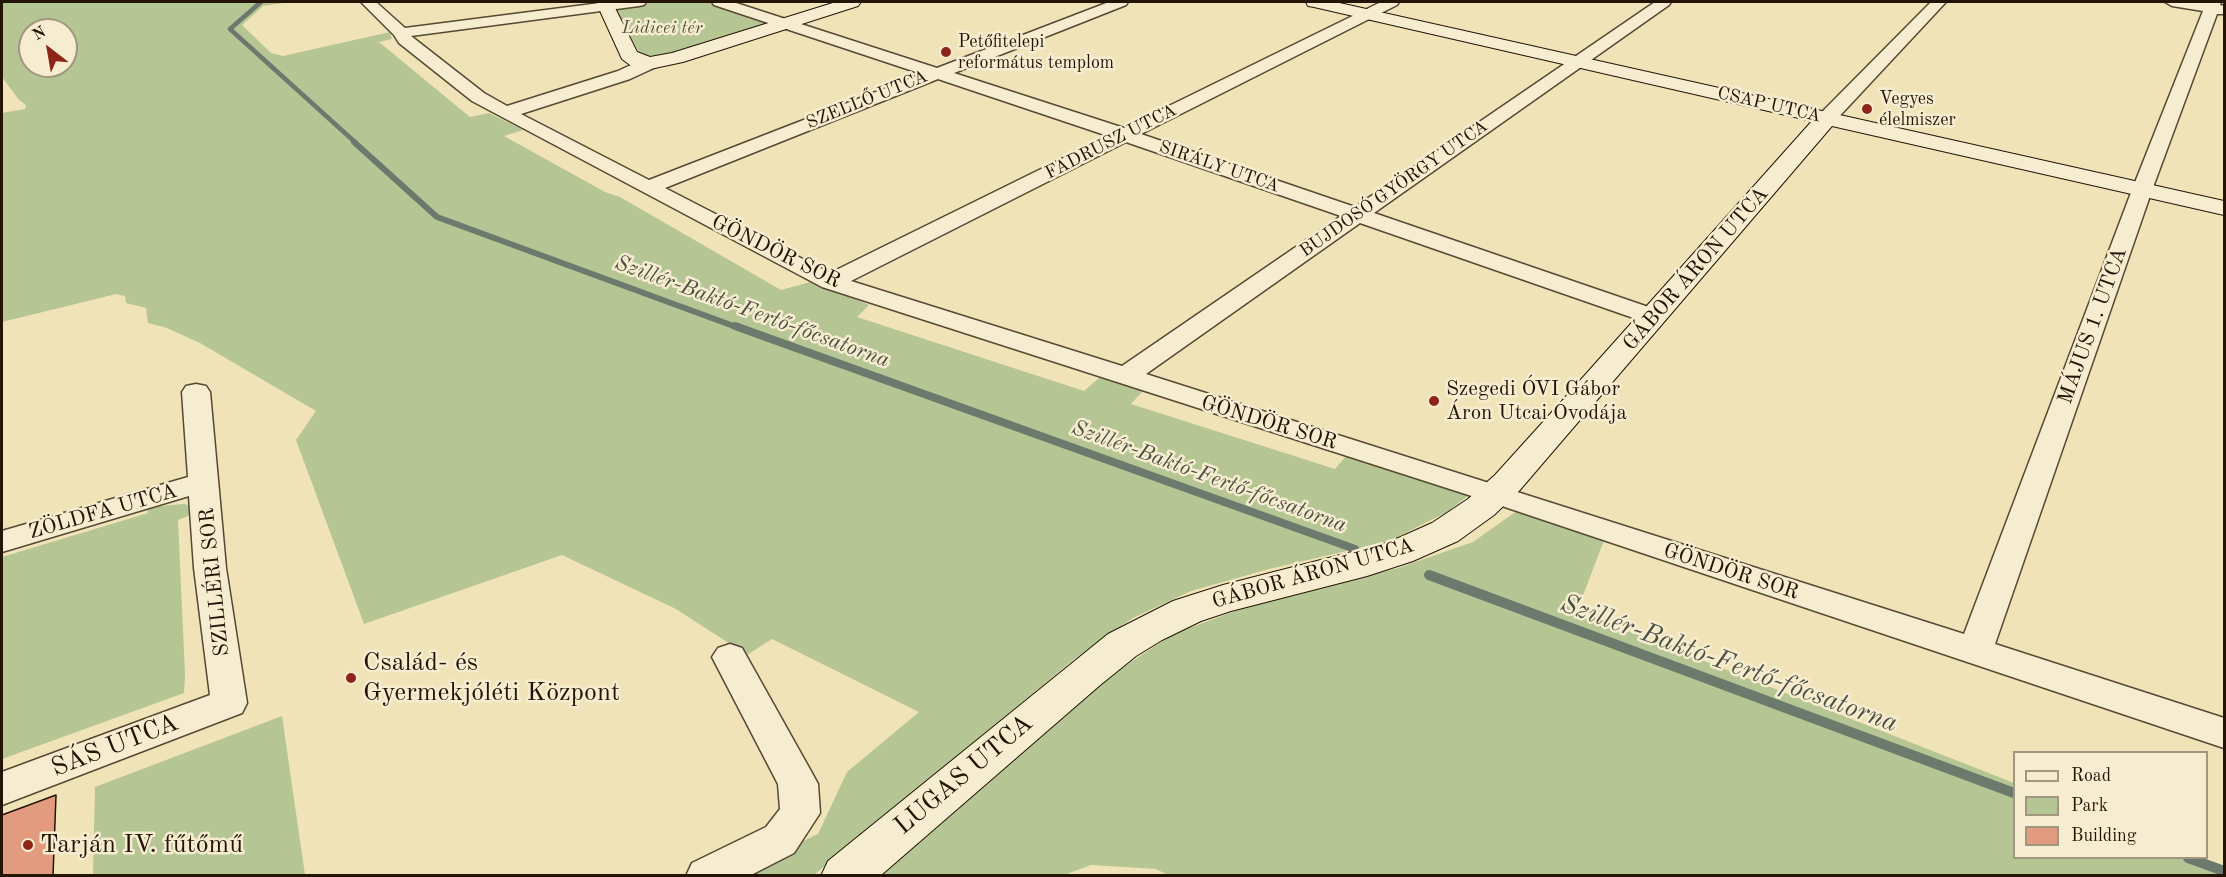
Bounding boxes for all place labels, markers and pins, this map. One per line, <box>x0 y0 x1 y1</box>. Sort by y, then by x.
place label: Petőfitelepi református templom <box>958 31 1114 74</box>
marker: Petőfitelepi református templom <box>939 45 953 59</box>
place label: Vegyes élelmiszer <box>1879 88 1956 130</box>
marker: Vegyes élelmiszer <box>1860 102 1874 116</box>
place label: Szegedi ÓVI Gábor Áron Utcai Óvodája <box>1446 376 1627 426</box>
marker: Szegedi ÓVI Gábor Áron Utcai Óvodája <box>1427 394 1441 408</box>
place label: Család- és Gyermekjóléti Központ <box>363 647 620 708</box>
marker: Család- és Gyermekjóléti Központ <box>344 671 358 685</box>
place label: Tarján IV. fűtőmű <box>40 829 243 861</box>
marker: Tarján IV. fűtőmű <box>21 838 35 852</box>

